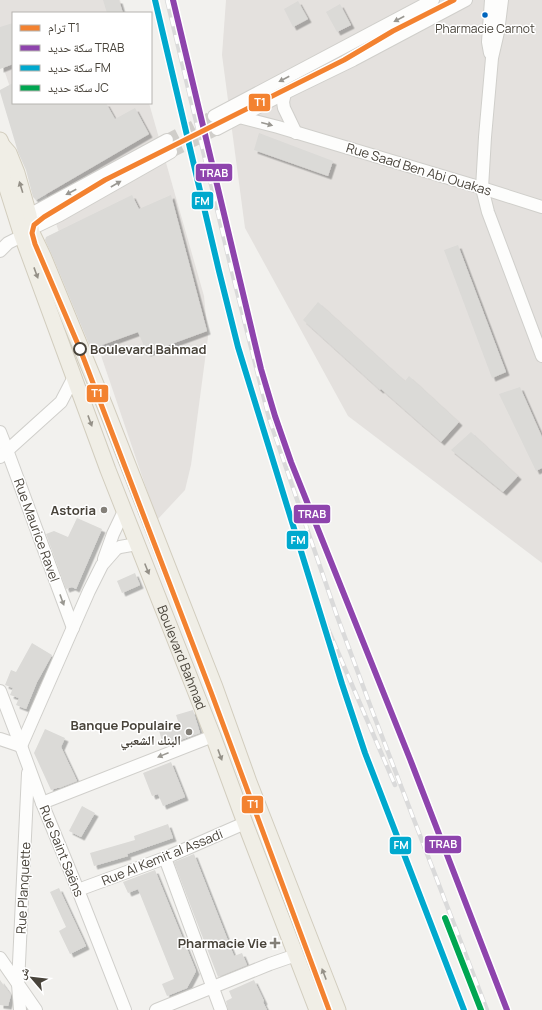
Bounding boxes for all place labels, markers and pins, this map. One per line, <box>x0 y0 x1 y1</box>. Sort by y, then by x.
marker: Pharmacie Carnot <box>480 10 490 20</box>
place label: Pharmacie Carnot <box>435 20 535 37</box>
place label: Boulevard Bahmad <box>90 340 207 358</box>
marker: Boulevard Bahmad <box>73 342 87 356</box>
place label: Astoria <box>51 501 96 519</box>
marker: Astoria <box>99 505 109 515</box>
place label: Banque Populaire البنك الشعبي <box>71 716 181 751</box>
marker: Banque Populaire البنك الشعبي <box>184 727 194 737</box>
place label: Pharmacie Vie <box>178 934 267 952</box>
marker: Pharmacie Vie <box>270 938 280 948</box>

